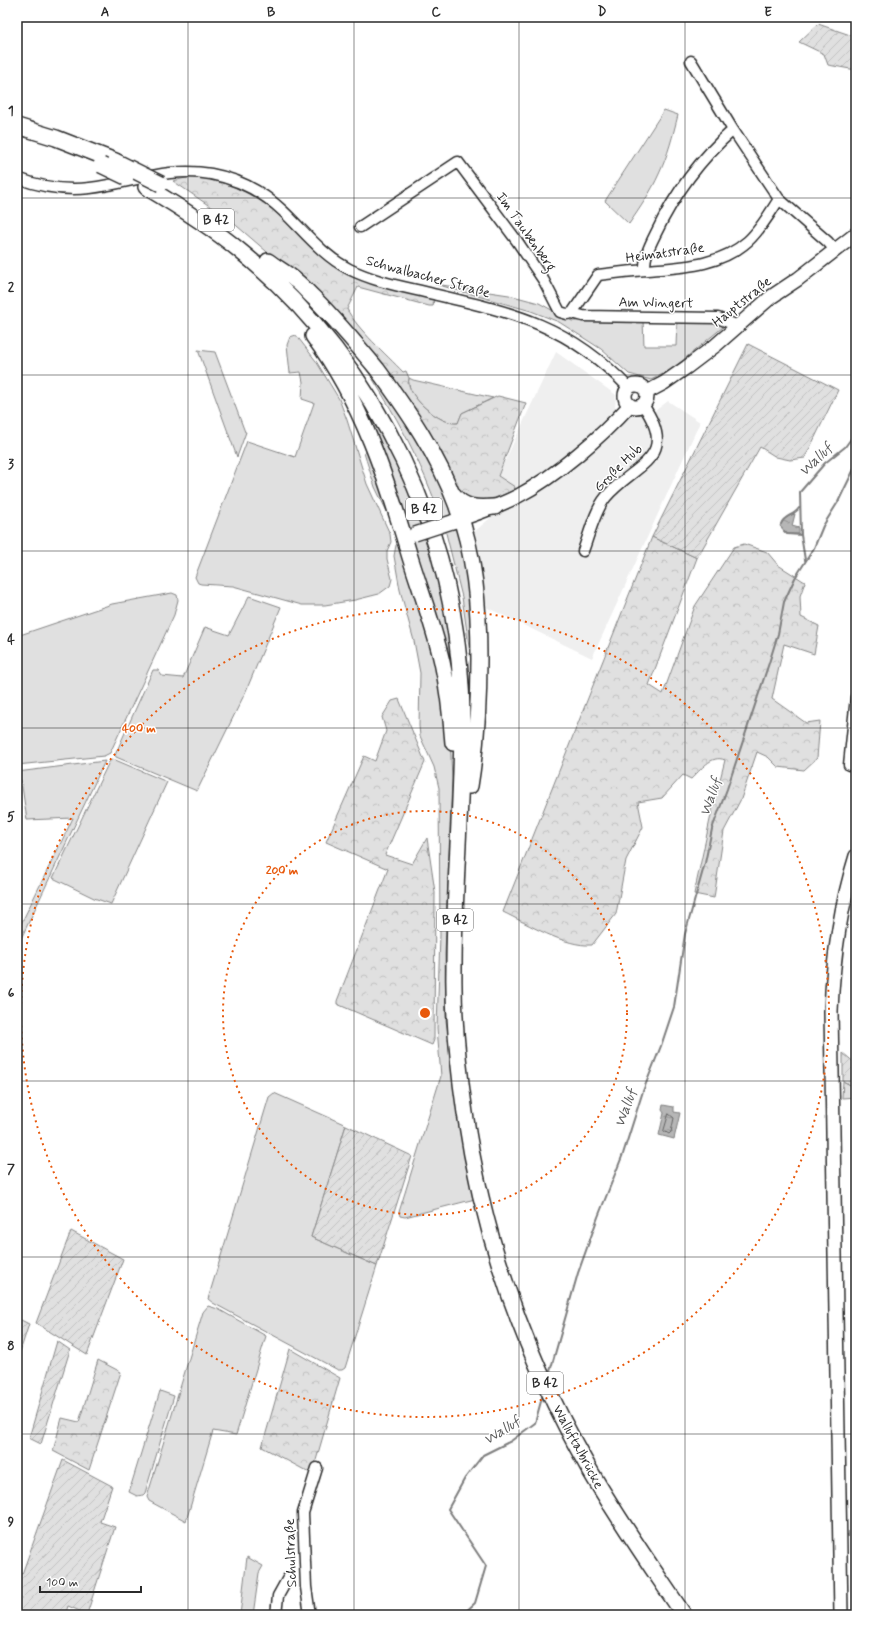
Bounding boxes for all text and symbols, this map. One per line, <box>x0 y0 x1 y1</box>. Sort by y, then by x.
text: A <box>101 4 109 21</box>
text: B <box>267 4 276 21</box>
text: C <box>431 4 441 21</box>
text: D <box>598 4 607 21</box>
text: E <box>764 4 772 21</box>
text: 1 <box>8 103 14 120</box>
street label: Im Taubenberg <box>490 189 560 276</box>
road number: B 42 <box>198 209 234 231</box>
street label: Heimatstraße <box>625 239 706 267</box>
street label: Schwalbacher Straße <box>364 252 492 302</box>
street label: Hauptstraße <box>709 273 775 331</box>
text: 2 <box>8 279 15 296</box>
street label: Am Wingert <box>618 293 694 313</box>
water label: Walluf <box>795 438 838 481</box>
street label: Große Hub <box>590 440 646 496</box>
text: 3 <box>8 456 14 473</box>
road number: B 42 <box>406 498 442 520</box>
text: 4 <box>7 632 15 649</box>
text: 400 m <box>122 721 156 737</box>
water label: Walluf <box>695 774 727 819</box>
text: 5 <box>7 809 15 826</box>
text: 200 m <box>266 863 299 879</box>
road number: B 42 <box>437 909 473 931</box>
text: 6 <box>8 985 15 1002</box>
centre of rings <box>418 1006 432 1020</box>
water label: Walluf <box>610 1085 643 1130</box>
text: 7 <box>7 1161 15 1178</box>
text: 8 <box>7 1338 15 1355</box>
road number: B 42 <box>527 1372 563 1394</box>
street label: Walluftalbrücke <box>548 1402 608 1492</box>
water label: Walluf <box>480 1411 525 1450</box>
text: 9 <box>8 1514 15 1531</box>
street label: Schulstraße <box>281 1518 301 1588</box>
scale bar <box>40 1568 141 1594</box>
text: 100 m <box>46 1575 78 1591</box>

